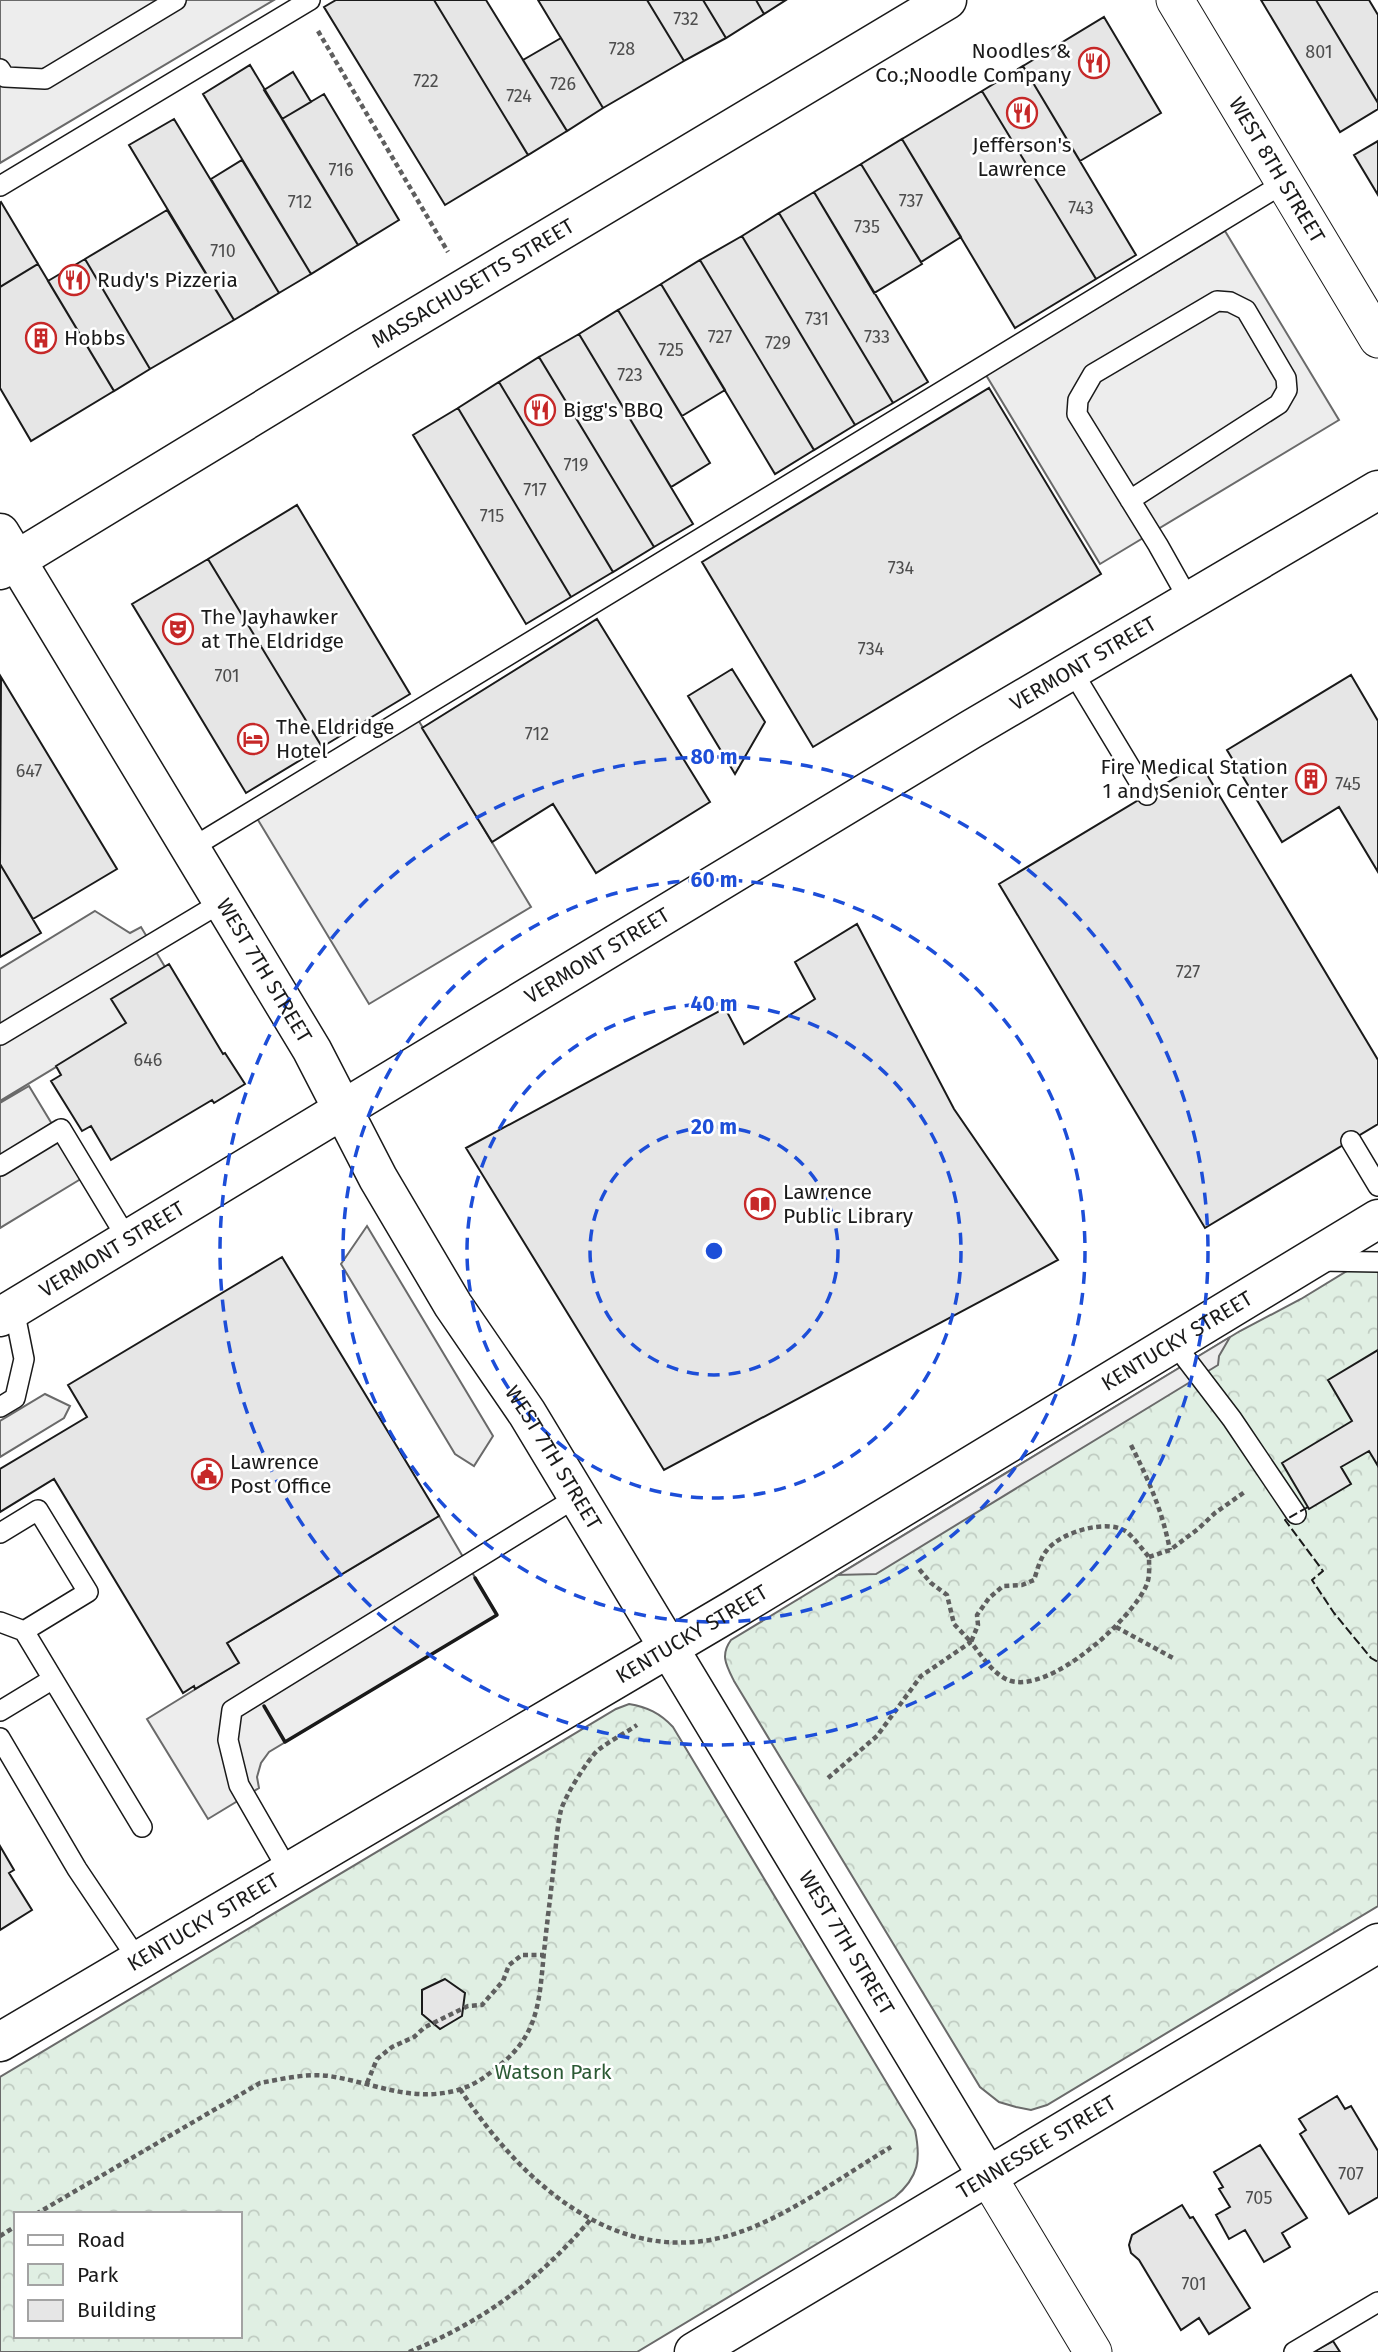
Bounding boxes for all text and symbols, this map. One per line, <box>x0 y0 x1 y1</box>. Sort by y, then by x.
house number: 732 <box>673 8 699 30</box>
house number: 728 <box>609 38 635 60</box>
place label: Noodles & Co.;Noodle Company <box>875 38 1072 88</box>
house number: 801 <box>1305 41 1333 63</box>
restaurant icon: Noodles & Co.;Noodle Company <box>1077 46 1111 80</box>
house number: 722 <box>413 70 439 92</box>
house number: 726 <box>550 73 576 95</box>
house number: 724 <box>506 85 532 107</box>
street label: WEST 8TH STREET <box>1223 92 1330 248</box>
restaurant icon: Jefferson's Lawrence <box>1005 96 1039 130</box>
place label: Jefferson's Lawrence <box>972 132 1072 182</box>
house number: 716 <box>328 159 354 181</box>
house number: 737 <box>899 190 923 212</box>
house number: 712 <box>288 191 312 213</box>
house number: 743 <box>1068 197 1094 219</box>
street label: MASSACHUSETTS STREET <box>367 213 579 354</box>
house number: 735 <box>854 216 880 238</box>
house number: 710 <box>210 240 236 262</box>
restaurant icon: Rudy's Pizzeria <box>57 263 91 297</box>
place label: Rudy's Pizzeria <box>97 267 238 293</box>
house number: 731 <box>805 308 829 330</box>
building icon: Hobbs <box>24 321 58 355</box>
place label: Hobbs <box>64 325 125 351</box>
house number: 727 <box>708 326 732 348</box>
house number: 733 <box>864 326 890 348</box>
house number: 729 <box>765 332 791 354</box>
house number: 725 <box>658 339 684 361</box>
house number: 723 <box>617 364 643 386</box>
restaurant icon: Bigg's BBQ <box>523 393 557 427</box>
place label: Bigg's BBQ <box>563 397 663 423</box>
house number: 719 <box>564 454 588 476</box>
house number: 717 <box>523 479 547 501</box>
house number: 715 <box>480 505 504 527</box>
house number: 734 <box>888 557 915 579</box>
place label: The Jayhawker at The Eldridge <box>201 604 344 654</box>
street label: VERMONT STREET <box>1005 610 1161 717</box>
theatre icon: The Jayhawker at The Eldridge <box>161 612 195 646</box>
house number: 734 <box>858 638 885 660</box>
house number: 701 <box>214 665 240 687</box>
place label: The Eldridge Hotel <box>276 714 394 764</box>
hotel icon: The Eldridge Hotel <box>236 722 270 756</box>
house number: 712 <box>525 723 549 745</box>
text: 80 m <box>690 744 738 770</box>
place label: Fire Medical Station 1 and Senior Center <box>1101 754 1288 804</box>
house number: 647 <box>16 760 42 782</box>
building icon: Fire Medical Station 1 and Senior Center <box>1294 762 1328 796</box>
house number: 745 <box>1335 773 1361 795</box>
text: 60 m <box>691 867 737 893</box>
street label: WEST 7TH STREET <box>211 894 318 1047</box>
street label: VERMONT STREET <box>520 902 675 1009</box>
house number: 727 <box>1176 961 1200 983</box>
text: 40 m <box>691 991 737 1017</box>
house number: 646 <box>134 1049 162 1071</box>
text: 20 m <box>691 1114 737 1140</box>
place label: Lawrence Public Library <box>783 1179 914 1229</box>
library icon: Lawrence Public Library <box>743 1187 777 1221</box>
street label: VERMONT STREET <box>35 1195 190 1303</box>
centre of rings <box>702 1239 726 1263</box>
street label: KENTUCKY STREET <box>1097 1285 1257 1397</box>
street label: WEST 7TH STREET <box>499 1381 607 1534</box>
place label: Lawrence Post Office <box>230 1449 332 1499</box>
public building icon: Lawrence Post Office <box>190 1457 224 1491</box>
street label: KENTUCKY STREET <box>611 1579 772 1689</box>
street label: WEST 7TH STREET <box>793 1866 900 2020</box>
street label: KENTUCKY STREET <box>123 1867 284 1977</box>
park label: Watson Park <box>495 2059 612 2085</box>
street label: TENNESSEE STREET <box>952 2090 1121 2205</box>
house number: 707 <box>1338 2163 1364 2185</box>
house number: 705 <box>1246 2187 1272 2209</box>
legend <box>14 2212 242 2338</box>
text: Road <box>77 2227 125 2253</box>
text: Park <box>77 2262 119 2288</box>
house number: 701 <box>1181 2273 1207 2295</box>
text: Building <box>77 2297 156 2323</box>

